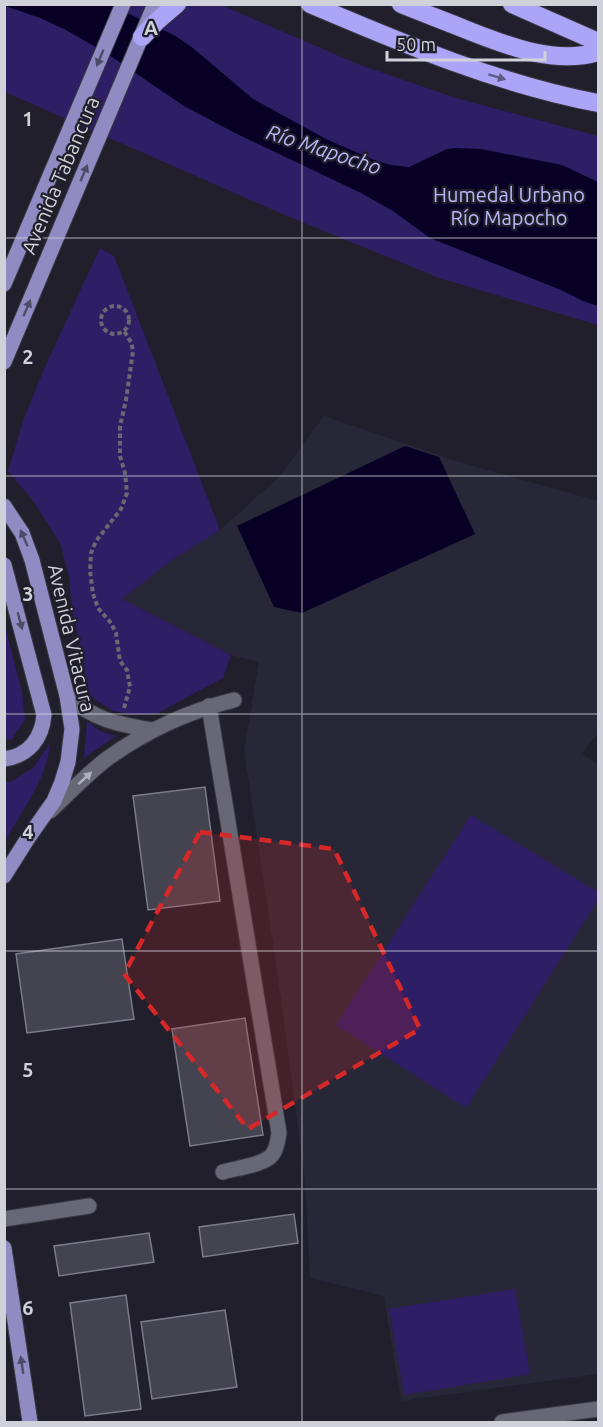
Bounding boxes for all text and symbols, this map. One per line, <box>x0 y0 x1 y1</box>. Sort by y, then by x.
text: A <box>144 16 158 39</box>
scale bar <box>387 24 544 62</box>
text: 50 m <box>396 34 436 54</box>
one-way arrow <box>95 50 105 68</box>
one-way arrow <box>488 73 506 82</box>
street label: Avenida Tabancura <box>16 93 104 257</box>
text: 1 <box>22 107 34 130</box>
water label: Río Mapocho <box>264 119 384 179</box>
one-way arrow <box>80 164 89 182</box>
park label: Humedal Urbano Río Mapocho <box>433 183 585 229</box>
one-way arrow <box>23 299 32 317</box>
text: 2 <box>22 345 34 368</box>
one-way arrow <box>18 529 28 547</box>
street label: Avenida Vitacura <box>44 562 100 714</box>
text: 3 <box>22 582 34 605</box>
one-way arrow <box>16 612 25 630</box>
one-way arrow <box>77 772 92 785</box>
text: 4 <box>22 820 34 843</box>
text: 5 <box>22 1058 34 1081</box>
text: 6 <box>22 1296 34 1319</box>
one-way arrow <box>17 1355 26 1374</box>

